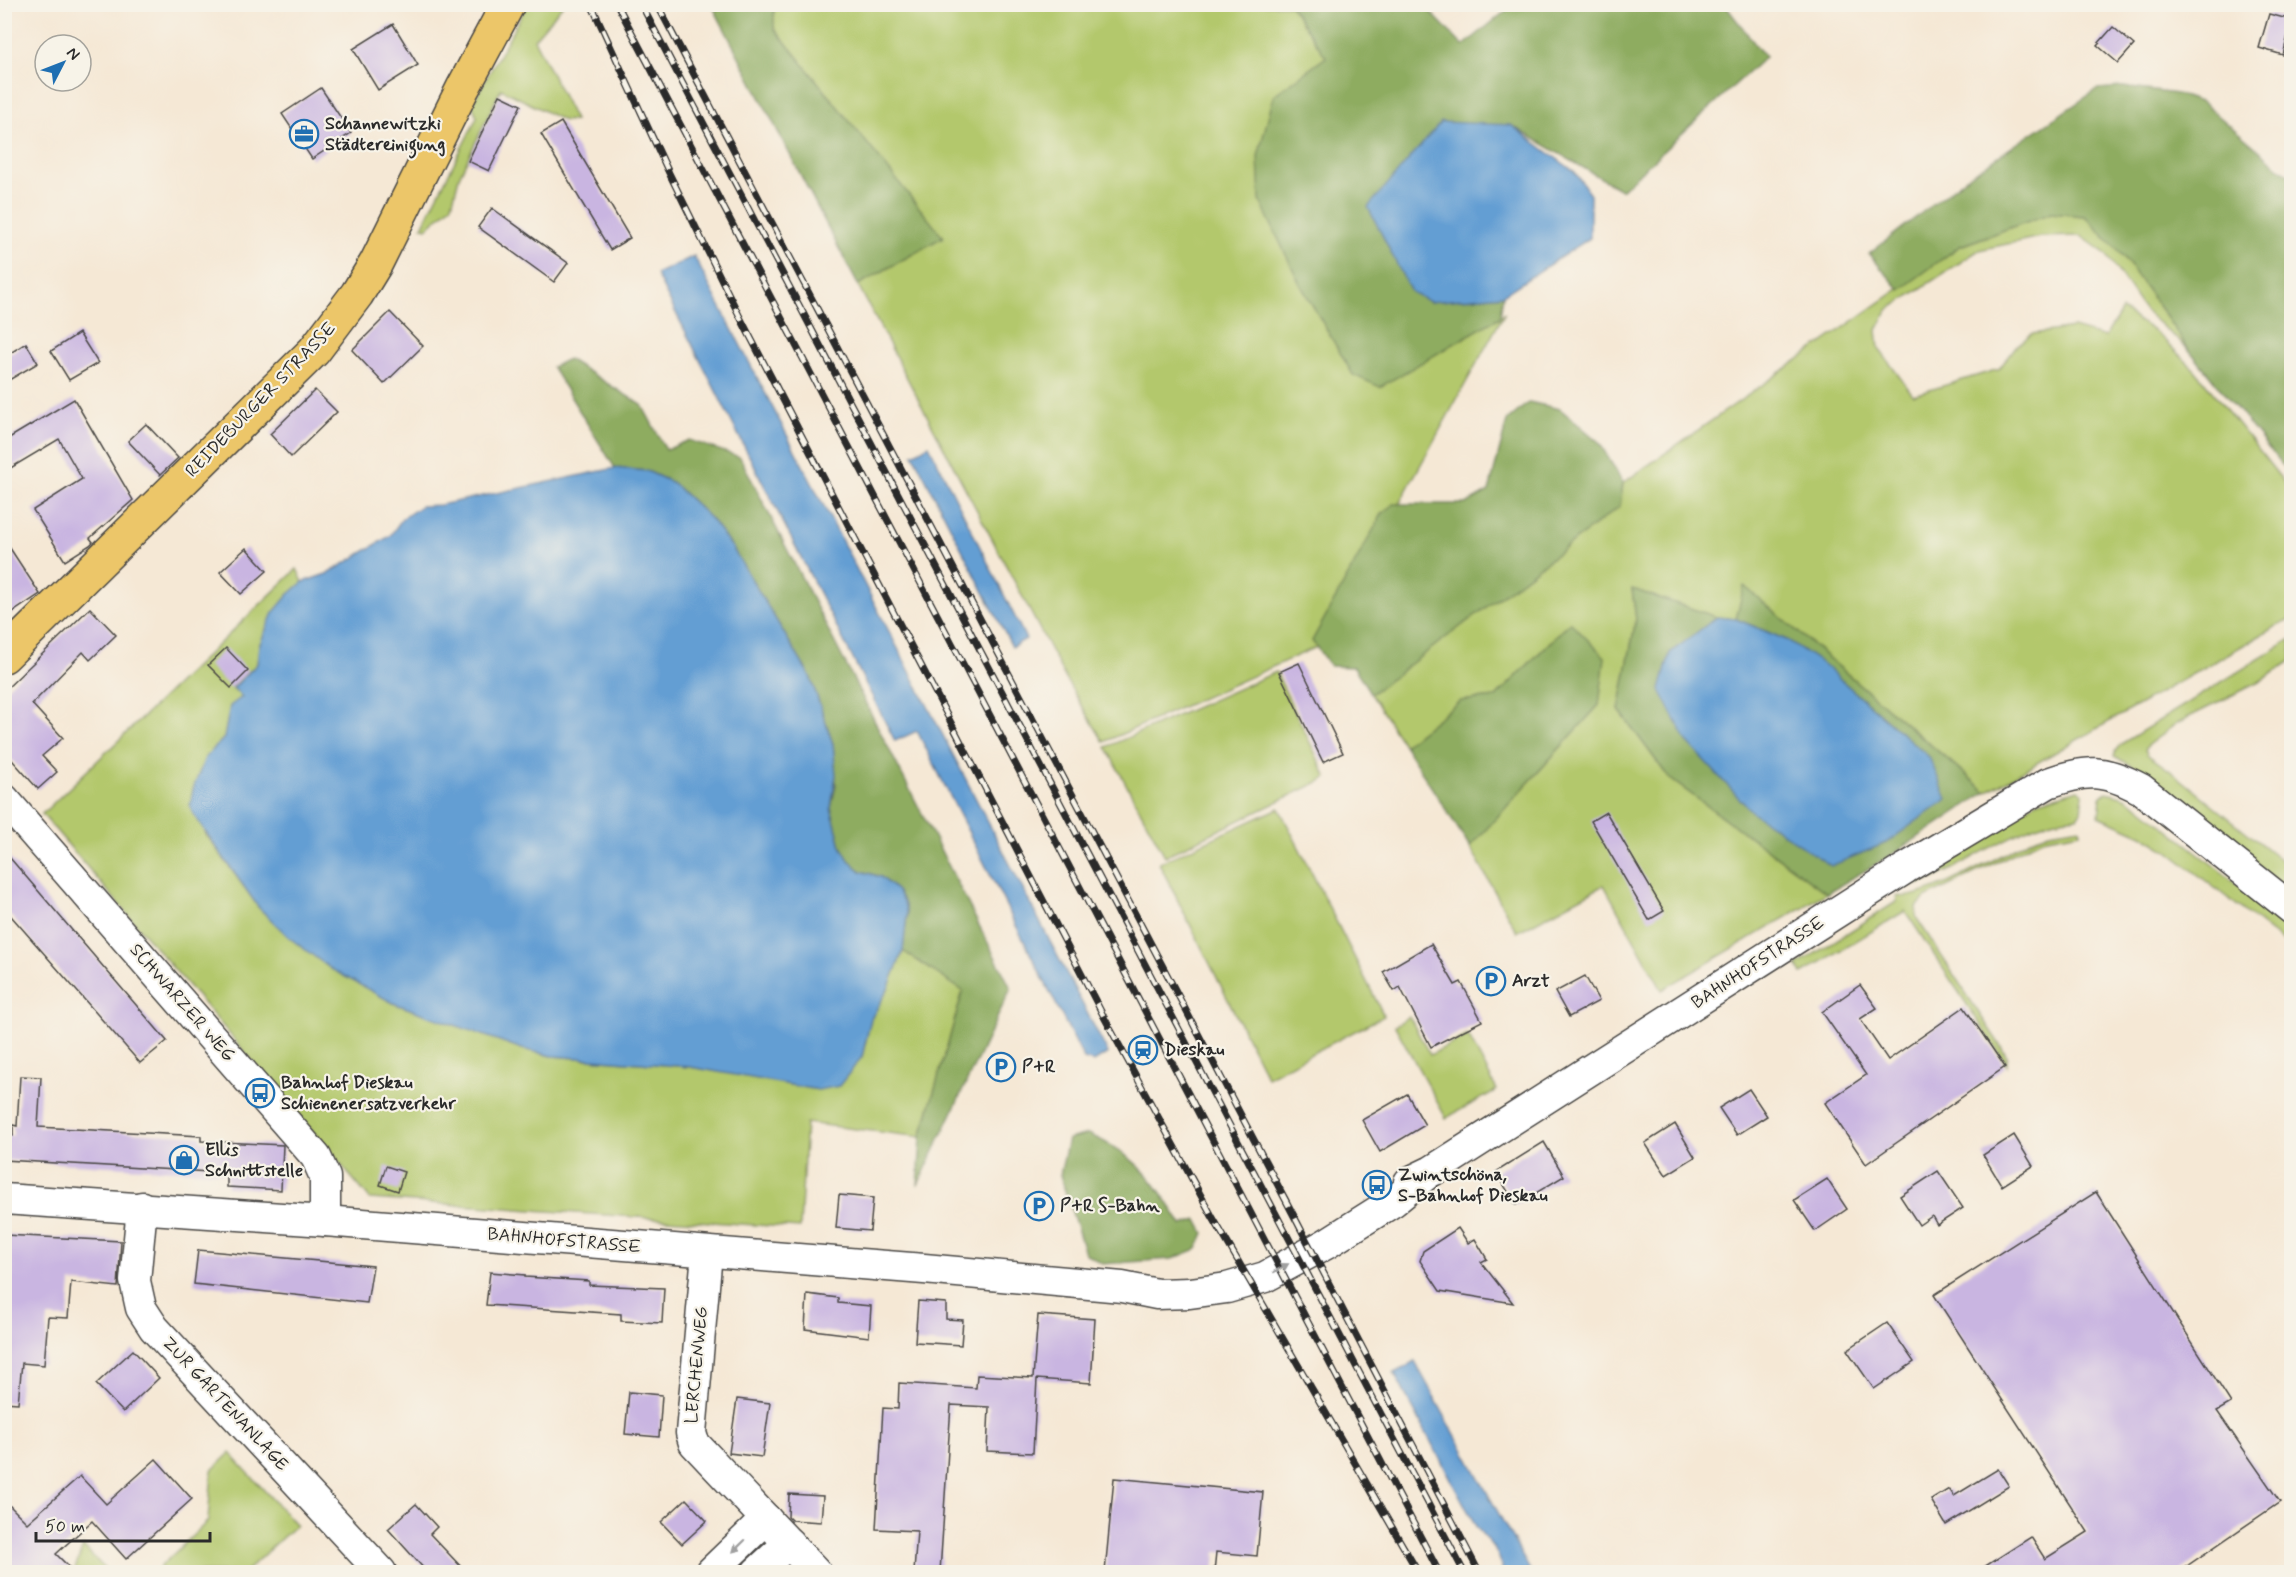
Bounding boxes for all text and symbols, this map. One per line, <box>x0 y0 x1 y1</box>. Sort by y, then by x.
north arrow <box>33 33 93 93</box>
text: N <box>62 43 84 65</box>
place label: Schannewitzki Städtereinigung <box>325 112 446 159</box>
office icon: Schannewitzki Städtereinigung <box>288 118 320 150</box>
street label: REIDEBURGER STRASSE <box>180 317 342 483</box>
street label: BAHNHOFSTRASSE <box>1687 911 1829 1015</box>
street label: SCHWARZER WEG <box>124 939 240 1067</box>
parking icon: Arzt <box>1475 965 1507 997</box>
place label: Arzt <box>1512 969 1550 993</box>
station icon: Dieskau <box>1127 1034 1159 1066</box>
place label: Dieskau <box>1164 1038 1224 1062</box>
parking icon: P+R <box>985 1051 1017 1083</box>
place label: P+R <box>1022 1055 1056 1079</box>
place label: Bahnhof Dieskau Schienenersatzverkehr <box>281 1071 456 1116</box>
bus stop icon: Bahnhof Dieskau Schienenersatzverkehr <box>244 1077 276 1109</box>
place label: Ellis Schnittstelle <box>205 1138 303 1183</box>
shop icon: Ellis Schnittstelle <box>168 1144 200 1176</box>
place label: Zwintschöna, S-Bahnhof Dieskau <box>1398 1163 1548 1208</box>
bus stop icon: Zwintschöna, S-Bahnhof Dieskau <box>1361 1169 1393 1201</box>
parking icon: P+R S-Bahn <box>1023 1190 1055 1222</box>
place label: P+R S-Bahn <box>1060 1194 1161 1218</box>
street label: BAHNHOFSTRASSE <box>486 1222 642 1260</box>
one-way arrow <box>1273 1263 1290 1273</box>
street label: LERCHENWEG <box>680 1305 714 1425</box>
street label: ZUR GARTENANLAGE <box>156 1332 294 1476</box>
scale bar <box>36 1505 210 1543</box>
text: 50 m <box>45 1515 85 1539</box>
one-way arrow <box>732 1538 746 1552</box>

